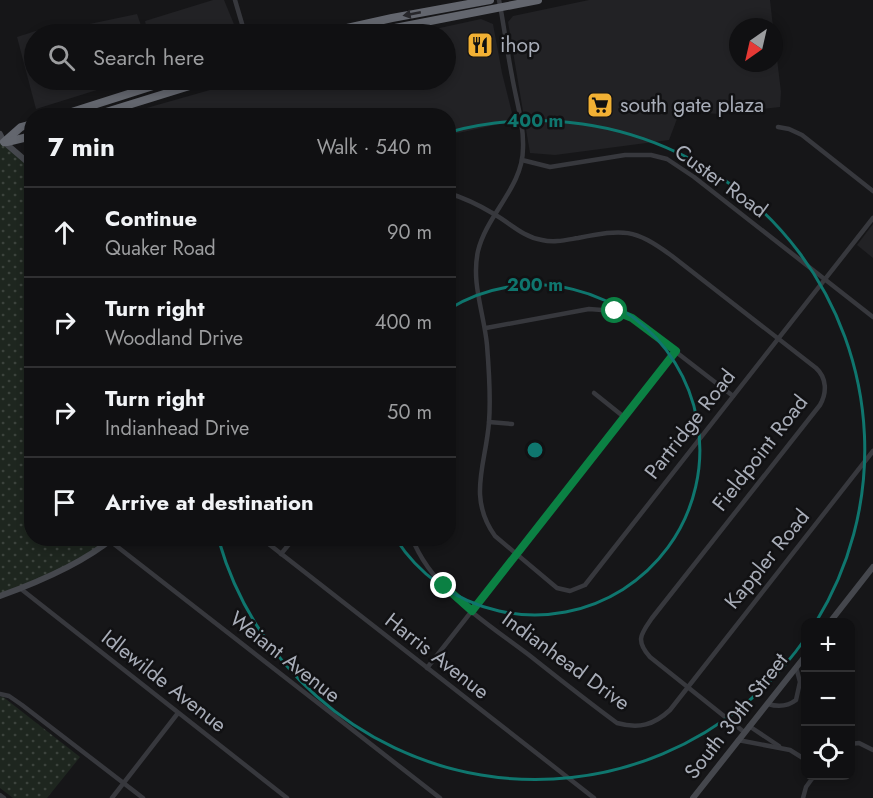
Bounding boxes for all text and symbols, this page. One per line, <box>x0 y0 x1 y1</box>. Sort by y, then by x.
one-way arrow <box>402 10 421 19</box>
north arrow <box>729 18 783 72</box>
search box <box>24 24 456 90</box>
restaurant icon: ihop <box>465 30 495 60</box>
place label: ihop <box>500 30 540 60</box>
icon: search <box>45 41 78 74</box>
text: Search here <box>93 41 204 73</box>
supermarket icon: south gate plaza <box>585 90 615 120</box>
place label: south gate plaza <box>620 90 764 120</box>
text: 400 m <box>507 108 563 134</box>
text: 7 min <box>48 128 115 166</box>
text: Walk · 540 m <box>317 133 432 162</box>
street label: Custer Road <box>668 137 774 225</box>
text: Continue <box>105 202 197 234</box>
icon: ahead <box>48 216 81 249</box>
text: 90 m <box>387 218 432 247</box>
text: Quaker Road <box>105 234 216 263</box>
text: 200 m <box>507 272 563 298</box>
text: Turn right <box>105 292 205 324</box>
route start <box>601 297 627 323</box>
icon: right <box>48 306 81 339</box>
text: 400 m <box>375 308 432 337</box>
text: Woodland Drive <box>105 324 243 353</box>
street label: Partridge Road <box>637 363 743 485</box>
text: Turn right <box>105 382 205 414</box>
street label: Fieldpoint Road <box>705 389 815 517</box>
icon: right <box>48 396 81 429</box>
text: 50 m <box>387 398 432 427</box>
text: Indianhead Drive <box>105 414 249 443</box>
centre of rings <box>525 440 545 460</box>
icon: arrive <box>48 486 81 519</box>
text: Arrive at destination <box>105 486 314 518</box>
street label: Kappler Road <box>717 503 817 615</box>
route end <box>430 572 456 598</box>
street label: Weiant Avenue <box>223 604 347 710</box>
street label: Indianhead Drive <box>496 604 636 718</box>
street label: Harris Avenue <box>378 606 496 706</box>
map controls <box>801 618 855 780</box>
button: + <box>801 618 855 672</box>
street label: Idlewilde Avenue <box>95 623 233 740</box>
street label: South 30th Street <box>677 647 795 785</box>
button: − <box>801 672 855 726</box>
button: locate <box>801 726 855 780</box>

